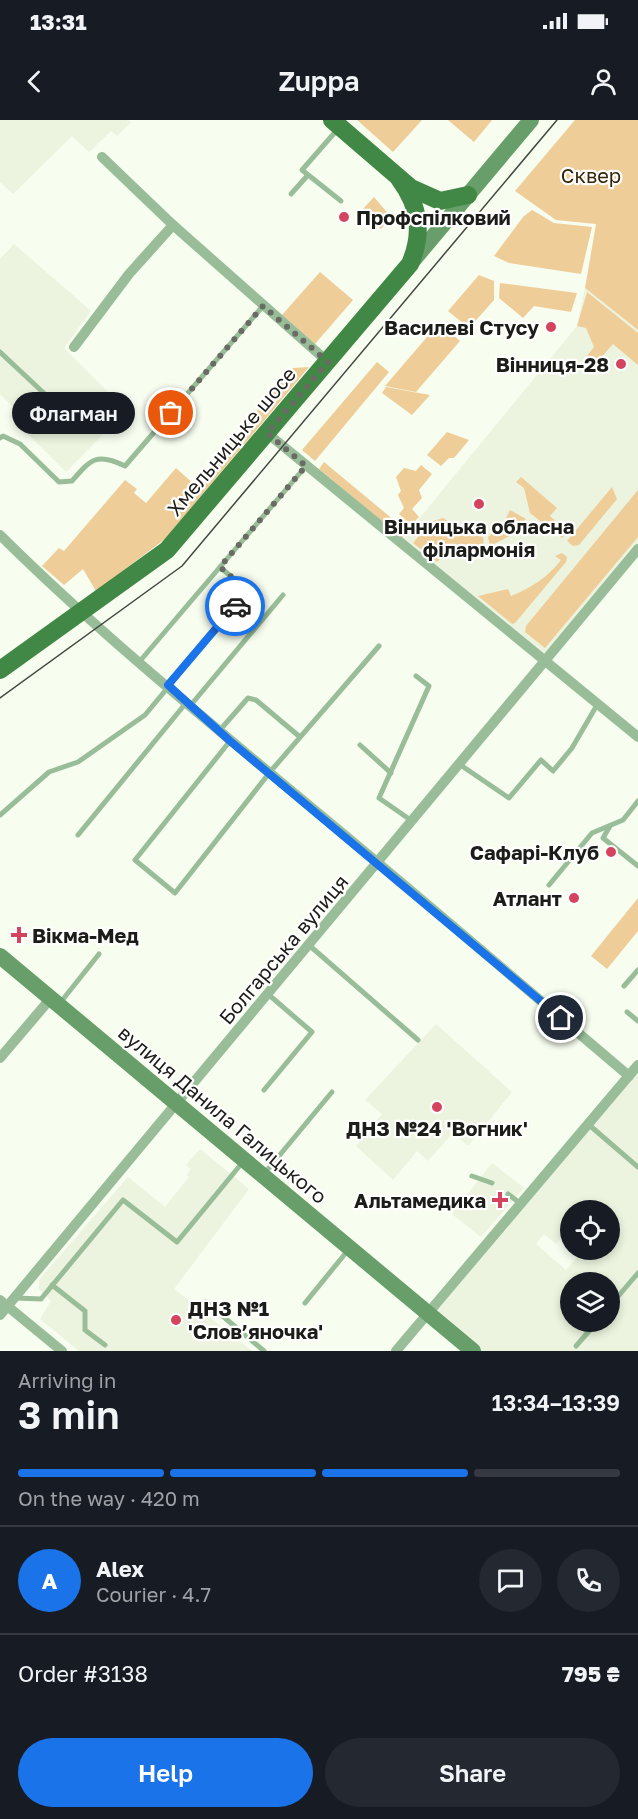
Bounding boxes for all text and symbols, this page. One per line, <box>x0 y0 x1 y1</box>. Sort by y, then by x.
text: 13:31 <box>30 8 87 35</box>
icon: back <box>18 65 51 98</box>
text: Zuppa <box>278 65 360 97</box>
icon: person <box>587 65 620 98</box>
park label: Сквер <box>561 163 621 187</box>
place label: Профспілковий <box>356 205 511 229</box>
marker: Профспілковий <box>337 210 351 224</box>
place label: Василеві Стусу <box>384 315 539 339</box>
marker: Василеві Стусу <box>544 320 558 334</box>
place label: Вінниця-28 <box>496 352 609 376</box>
marker: Вінниця-28 <box>614 357 628 371</box>
street label: Хмельницьке шосе <box>162 362 300 520</box>
pin <box>145 387 196 438</box>
callout: Флагман <box>12 392 135 434</box>
icon: bag <box>154 396 187 429</box>
text: Флагман <box>29 401 118 425</box>
marker: Вінницька обласна філармонія <box>472 497 486 511</box>
place label: Вінницька обласна філармонія <box>384 514 574 561</box>
courier <box>205 576 265 636</box>
icon: car <box>219 590 252 623</box>
place label: Сафарі-Клуб <box>470 840 599 864</box>
marker: Сафарі-Клуб <box>604 845 618 859</box>
street label: Болгарська вулиця <box>213 869 353 1029</box>
place label: Атлант <box>493 886 562 910</box>
marker: Атлант <box>567 891 581 905</box>
place label: Вікма-Мед <box>32 923 139 947</box>
marker: Вікма-Мед <box>10 926 28 944</box>
pin <box>535 992 586 1043</box>
icon: home <box>544 1001 577 1034</box>
street label: вулиця Данила Галицького <box>114 1020 332 1208</box>
marker: ДНЗ №24 'Вогник' <box>430 1100 444 1114</box>
place label: ДНЗ №24 'Вогник' <box>346 1116 528 1140</box>
place label: Альтамедика <box>354 1188 486 1212</box>
marker: Альтамедика <box>491 1191 509 1209</box>
map controls <box>560 1200 620 1332</box>
button: locate <box>560 1200 620 1260</box>
button: layers <box>560 1272 620 1332</box>
place label: ДНЗ №1 'Слов’яночка' <box>188 1296 323 1343</box>
marker: ДНЗ №1 'Слов’яночка' <box>169 1313 183 1327</box>
text: Arriving in <box>18 1368 116 1392</box>
text: 13:34–13:39 <box>492 1389 620 1416</box>
text: 3 min <box>18 1391 120 1438</box>
text: On the way · 420 m <box>18 1486 200 1510</box>
button: chat <box>479 1549 542 1612</box>
button: phone <box>557 1549 620 1612</box>
text: Alex <box>96 1555 144 1582</box>
text: A <box>42 1567 57 1594</box>
text: Courier · 4.7 <box>96 1582 211 1606</box>
text: Order #3138 <box>18 1660 148 1687</box>
text: 795 ₴ <box>562 1660 620 1687</box>
button: Help <box>18 1738 313 1807</box>
button: Share <box>325 1738 620 1807</box>

